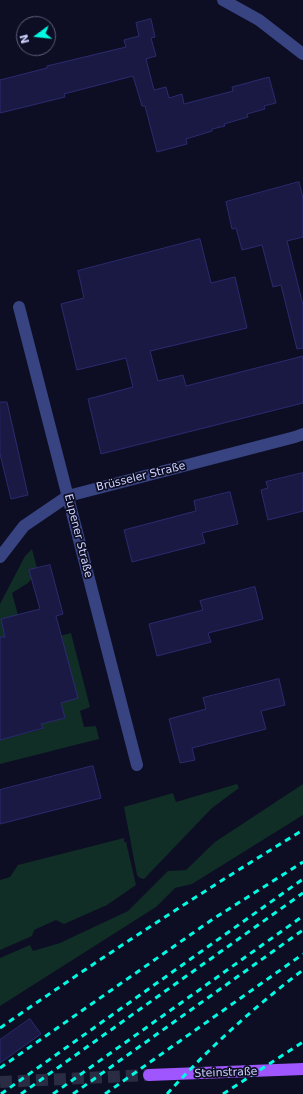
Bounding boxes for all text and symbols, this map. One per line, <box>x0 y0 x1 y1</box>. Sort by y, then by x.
north arrow <box>16 16 56 56</box>
text: N <box>17 33 32 45</box>
street label: Brüsseler Straße <box>95 460 187 494</box>
street label: Eupener Straße <box>61 493 95 579</box>
street label: Steinstraße <box>194 1065 258 1081</box>

